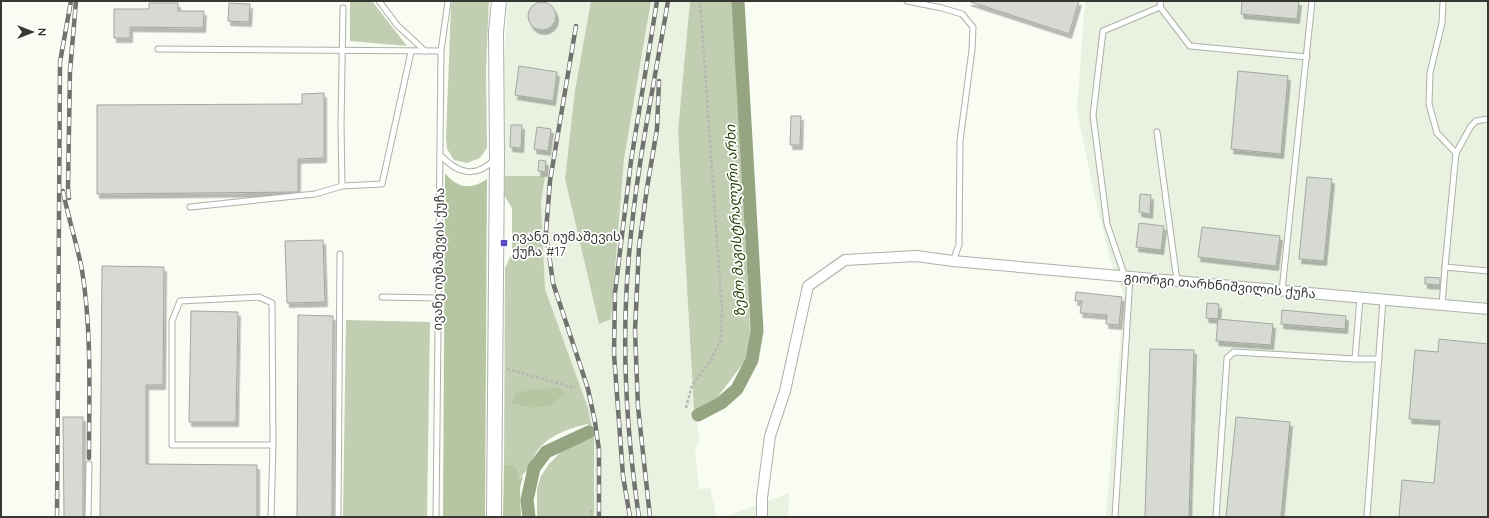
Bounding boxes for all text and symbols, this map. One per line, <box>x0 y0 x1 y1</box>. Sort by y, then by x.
north arrow <box>12 12 52 52</box>
text: N <box>35 28 49 36</box>
water label: ზემო მაგისტრალური არხი <box>721 123 749 318</box>
street label: ივანე იუმაშევის ქუჩა <box>429 187 447 331</box>
place label: ივანე იუმაშევის ქუჩა #17 <box>512 228 621 259</box>
marker: ივანე იუმაშევის ქუჩა #17 <box>499 238 509 248</box>
street label: გიორგი თარხნიშვილის ქუჩა <box>1123 269 1316 302</box>

